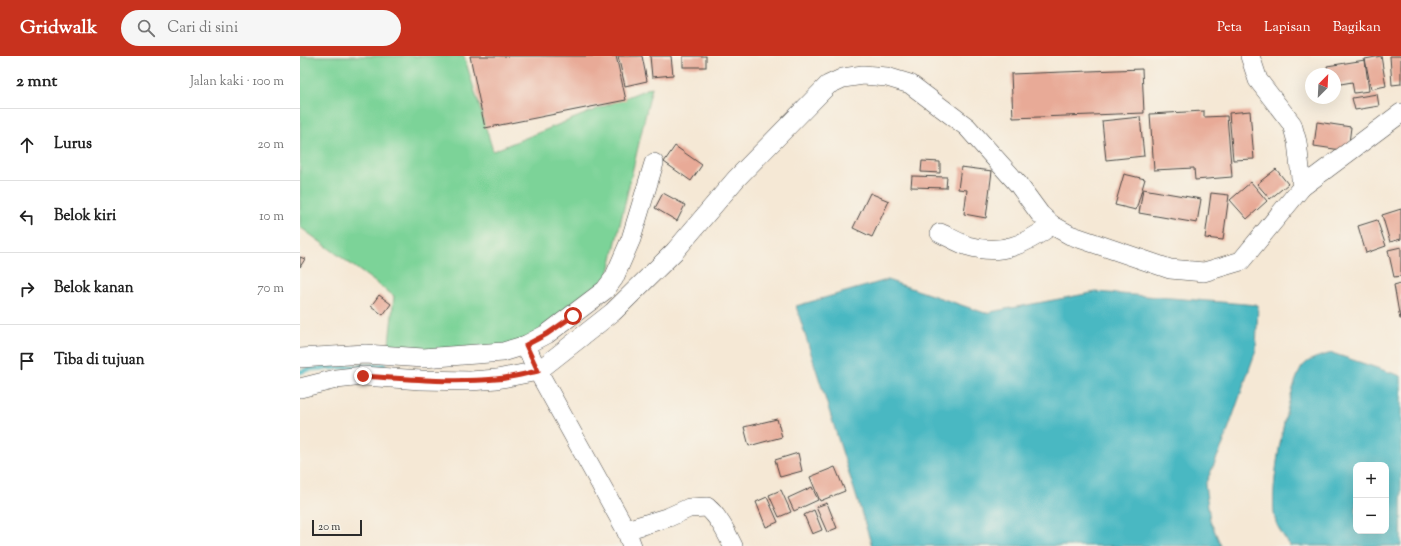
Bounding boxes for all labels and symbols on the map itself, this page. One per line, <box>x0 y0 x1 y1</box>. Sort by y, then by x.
north arrow <box>1305 68 1341 104</box>
route start <box>564 307 582 325</box>
route end <box>354 367 372 385</box>
scale bar <box>312 518 362 537</box>

